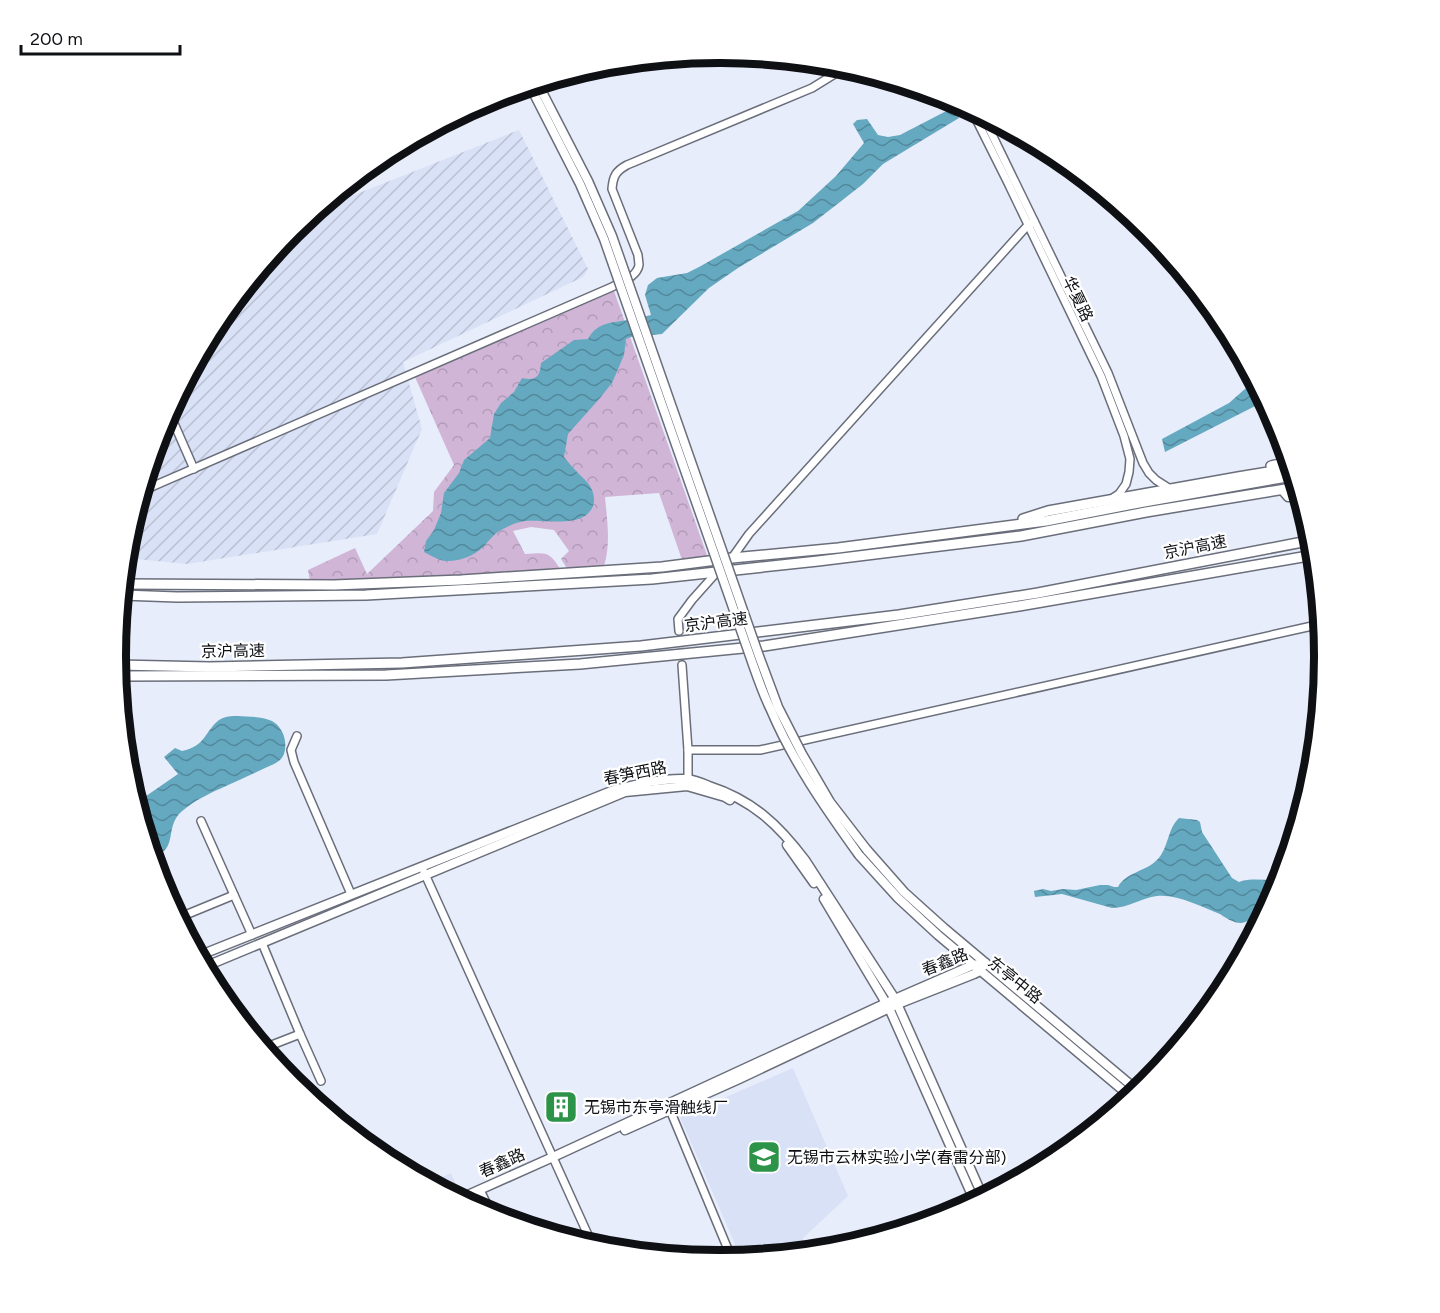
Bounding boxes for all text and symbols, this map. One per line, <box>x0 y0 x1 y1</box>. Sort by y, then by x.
scale bar <box>21 18 180 56</box>
text: 200 m <box>30 28 83 50</box>
street label: 华夏路 <box>1059 273 1097 325</box>
street label: 京沪高速 <box>1162 532 1228 562</box>
street label: 京沪高速 <box>683 609 749 635</box>
street label: 京沪高速 <box>201 641 265 661</box>
street label: 春笋西路 <box>602 758 668 788</box>
street label: 春鑫路 <box>919 944 971 980</box>
street label: 东亭中路 <box>984 952 1046 1008</box>
building icon: 无锡市东亭滑触线厂 <box>543 1089 579 1125</box>
place label: 无锡市东亭滑触线厂 <box>584 1098 728 1117</box>
school or university icon: 无锡市云林实验小学(春雷分部) <box>746 1139 782 1175</box>
street label: 春鑫路 <box>476 1145 528 1181</box>
place label: 无锡市云林实验小学(春雷分部) <box>787 1148 1006 1167</box>

